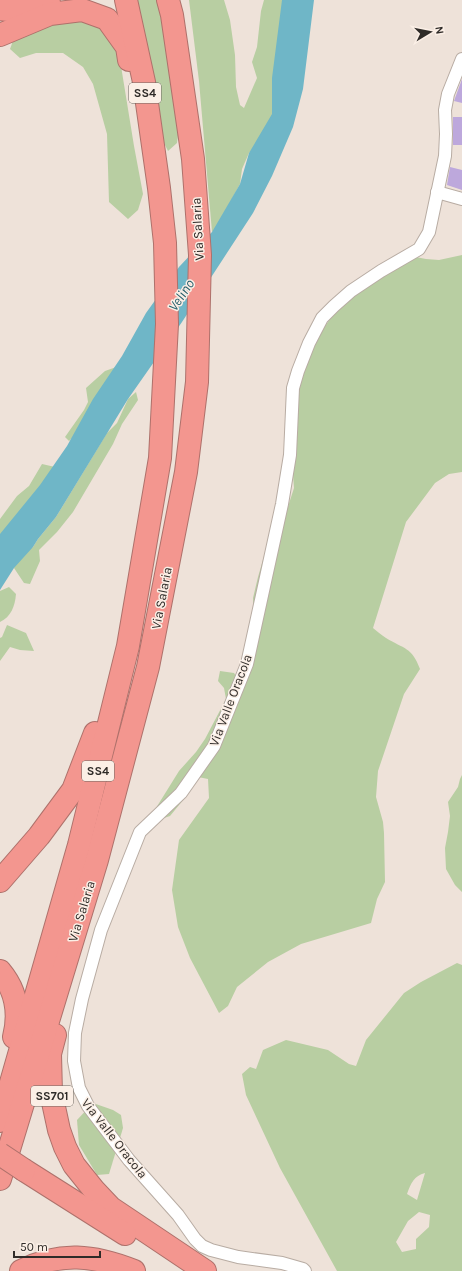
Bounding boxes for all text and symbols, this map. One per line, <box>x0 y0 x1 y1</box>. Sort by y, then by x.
north arrow <box>410 12 450 52</box>
text: N <box>432 25 446 35</box>
road number: SS4 <box>129 83 161 103</box>
street label: Via Salaria <box>188 197 207 261</box>
water label: Velino <box>165 276 198 315</box>
street label: Via Salaria <box>148 566 175 630</box>
street label: Via Valle Oracola <box>206 652 255 748</box>
road number: SS4 <box>82 761 114 781</box>
street label: Via Salaria <box>65 879 98 943</box>
road number: SS701 <box>31 1086 73 1106</box>
street label: Via Valle Oracola <box>79 1095 150 1181</box>
scale bar <box>14 1233 100 1259</box>
text: 50 m <box>20 1240 48 1254</box>

